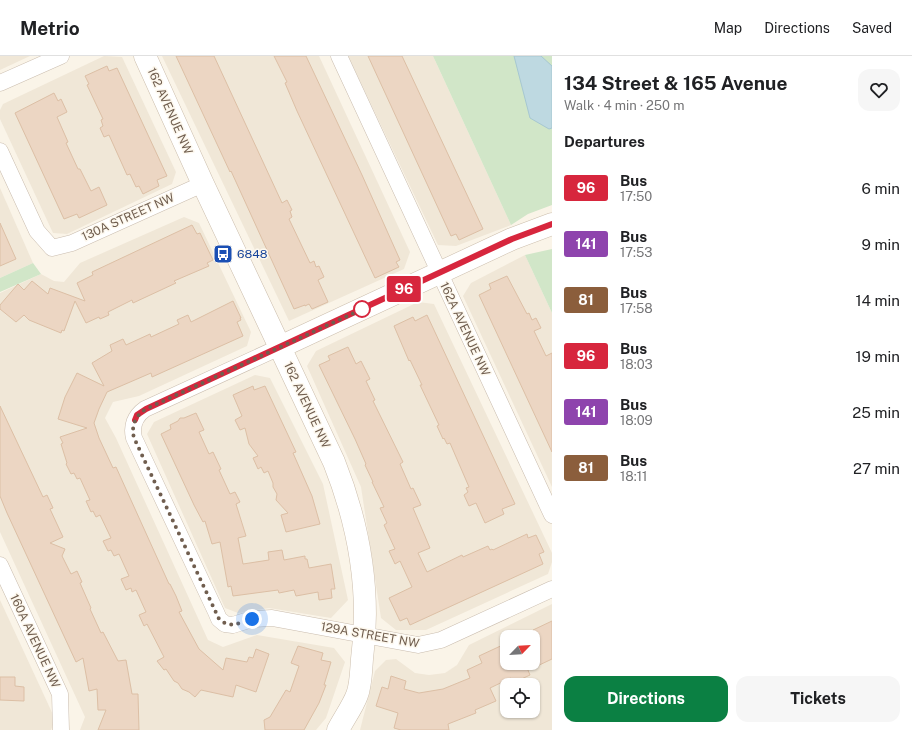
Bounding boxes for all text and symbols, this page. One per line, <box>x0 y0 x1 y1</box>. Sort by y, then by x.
text: Metrio <box>20 17 80 39</box>
text: Map <box>714 20 742 36</box>
text: Directions <box>764 20 830 36</box>
text: Saved <box>852 20 892 36</box>
street label: 162 AVENUE NW <box>145 65 196 157</box>
button: heart <box>858 69 900 111</box>
text: 134 Street & 165 Avenue <box>564 72 787 94</box>
text: Walk · 4 min · 250 m <box>564 98 684 113</box>
text: Departures <box>564 133 645 150</box>
text: Bus <box>620 172 647 189</box>
text: 96 <box>577 180 595 196</box>
text: 6 min <box>862 180 900 197</box>
text: 17:50 <box>620 189 652 204</box>
street label: 130A STREET NW <box>80 190 177 244</box>
text: Bus <box>620 228 647 245</box>
text: 141 <box>575 236 597 252</box>
text: 9 min <box>862 236 900 253</box>
bus stop icon: 6848 <box>212 243 234 265</box>
text: 17:53 <box>620 245 653 260</box>
place label: 6848 <box>237 247 268 261</box>
line badge: 96 <box>386 276 422 302</box>
street label: 162A AVENUE NW <box>437 280 493 379</box>
text: 96 <box>395 281 413 297</box>
text: Bus <box>620 284 647 301</box>
text: 81 <box>578 292 594 308</box>
text: 14 min <box>855 292 900 309</box>
unlabelled marker <box>353 300 371 318</box>
text: 17:58 <box>620 301 653 316</box>
text: Bus <box>620 340 647 357</box>
text: 96 <box>577 348 595 364</box>
text: 19 min <box>855 348 900 365</box>
text: 18:03 <box>620 357 653 372</box>
street label: 162 AVENUE NW <box>281 360 333 451</box>
text: Bus <box>620 396 647 413</box>
text: 141 <box>575 404 597 420</box>
text: 25 min <box>852 404 900 421</box>
text: 18:09 <box>620 413 653 428</box>
text: Bus <box>620 452 647 469</box>
text: 81 <box>578 460 594 476</box>
text: 27 min <box>853 460 900 477</box>
text: 18:11 <box>620 469 647 484</box>
street label: 160A AVENUE NW <box>7 592 63 691</box>
your location <box>242 609 262 629</box>
street label: 129A STREET NW <box>320 619 421 651</box>
north arrow <box>500 630 540 670</box>
map controls <box>500 630 540 718</box>
button: Directions <box>564 676 728 722</box>
button: Tickets <box>736 676 900 722</box>
button: locate <box>500 678 540 718</box>

